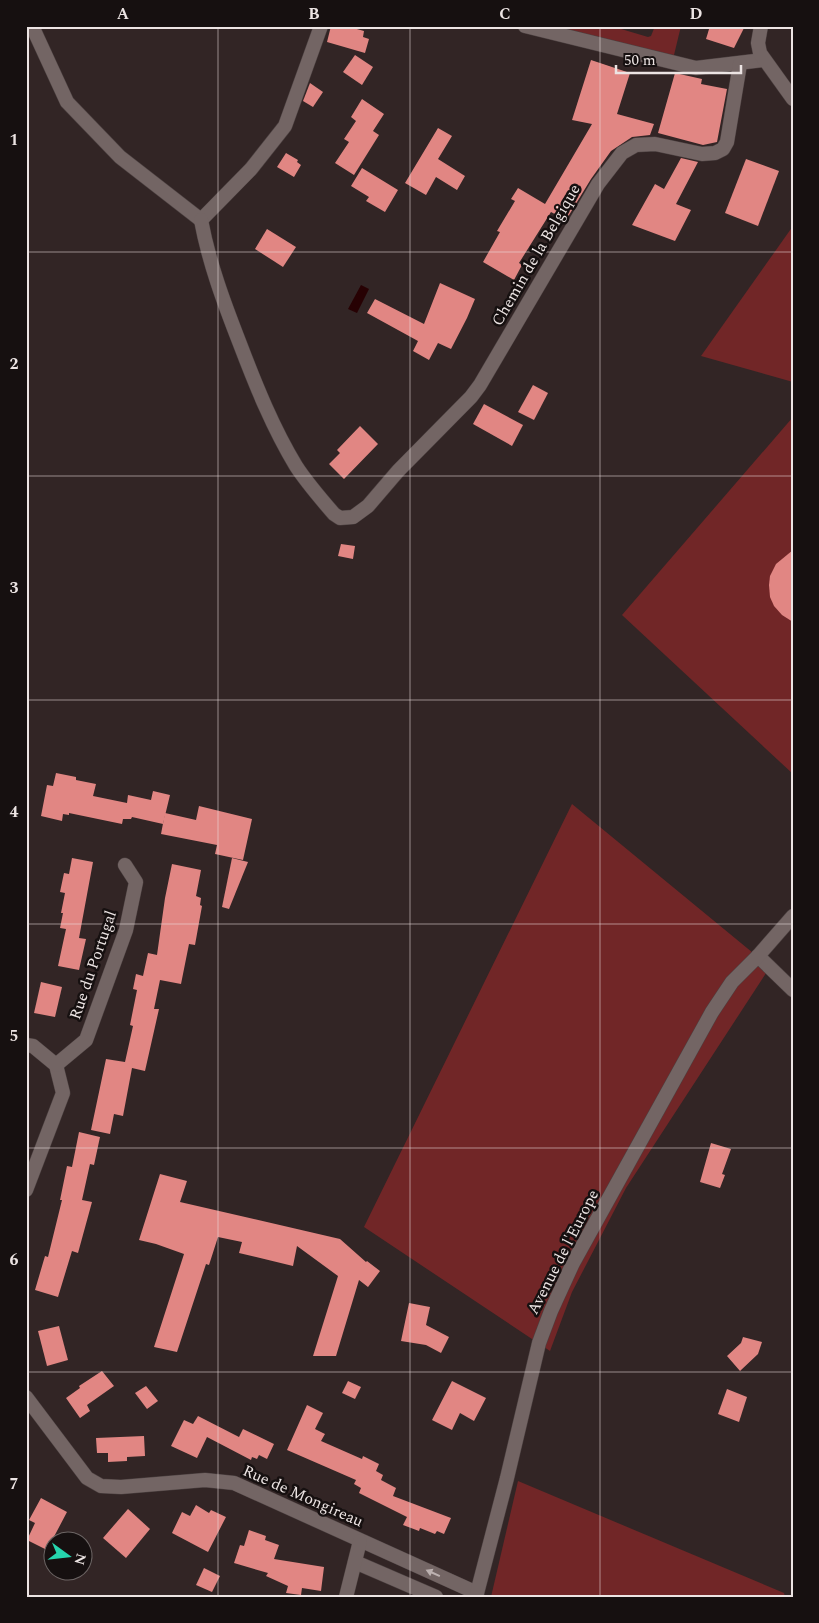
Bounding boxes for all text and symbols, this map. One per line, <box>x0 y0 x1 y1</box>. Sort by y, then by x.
text: A <box>117 2 130 26</box>
text: B <box>308 2 320 26</box>
text: C <box>499 2 511 26</box>
text: D <box>690 2 703 26</box>
scale bar <box>616 42 742 74</box>
text: 50 m <box>624 49 656 72</box>
text: 1 <box>10 128 18 152</box>
street label: Chemin de la Belgique <box>486 180 586 330</box>
text: 2 <box>10 352 19 376</box>
text: 3 <box>10 576 19 600</box>
text: 4 <box>10 800 19 824</box>
street label: Rue du Portugal <box>63 907 123 1023</box>
text: 5 <box>10 1024 18 1048</box>
street label: Avenue de l'Europe <box>521 1185 605 1319</box>
text: 6 <box>10 1248 19 1272</box>
street label: Rue de Mongireau <box>239 1459 367 1533</box>
text: 7 <box>10 1472 19 1496</box>
north arrow <box>42 1530 92 1580</box>
text: N <box>68 1551 92 1567</box>
one-way arrow <box>426 1569 440 1577</box>

